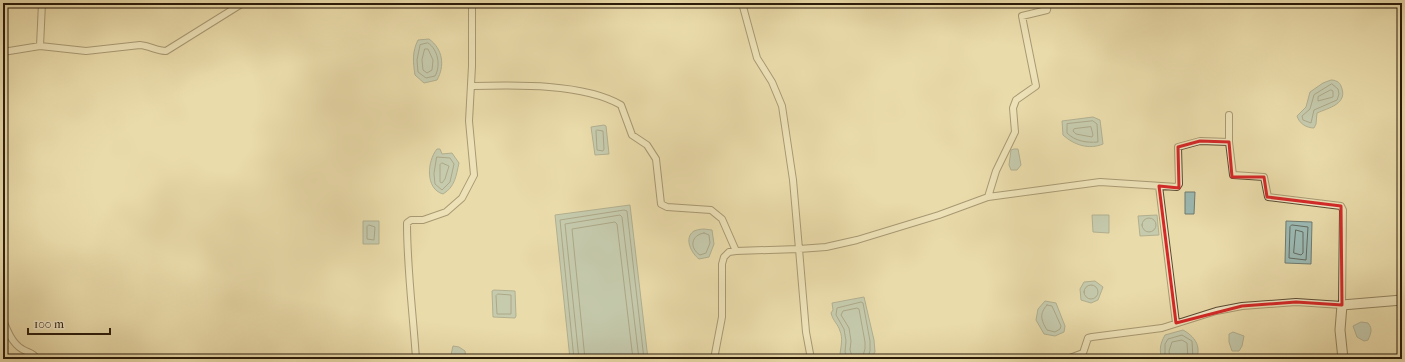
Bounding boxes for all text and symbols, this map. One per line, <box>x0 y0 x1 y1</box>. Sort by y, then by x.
scale bar <box>28 310 110 336</box>
text: 100 m <box>34 317 64 331</box>

